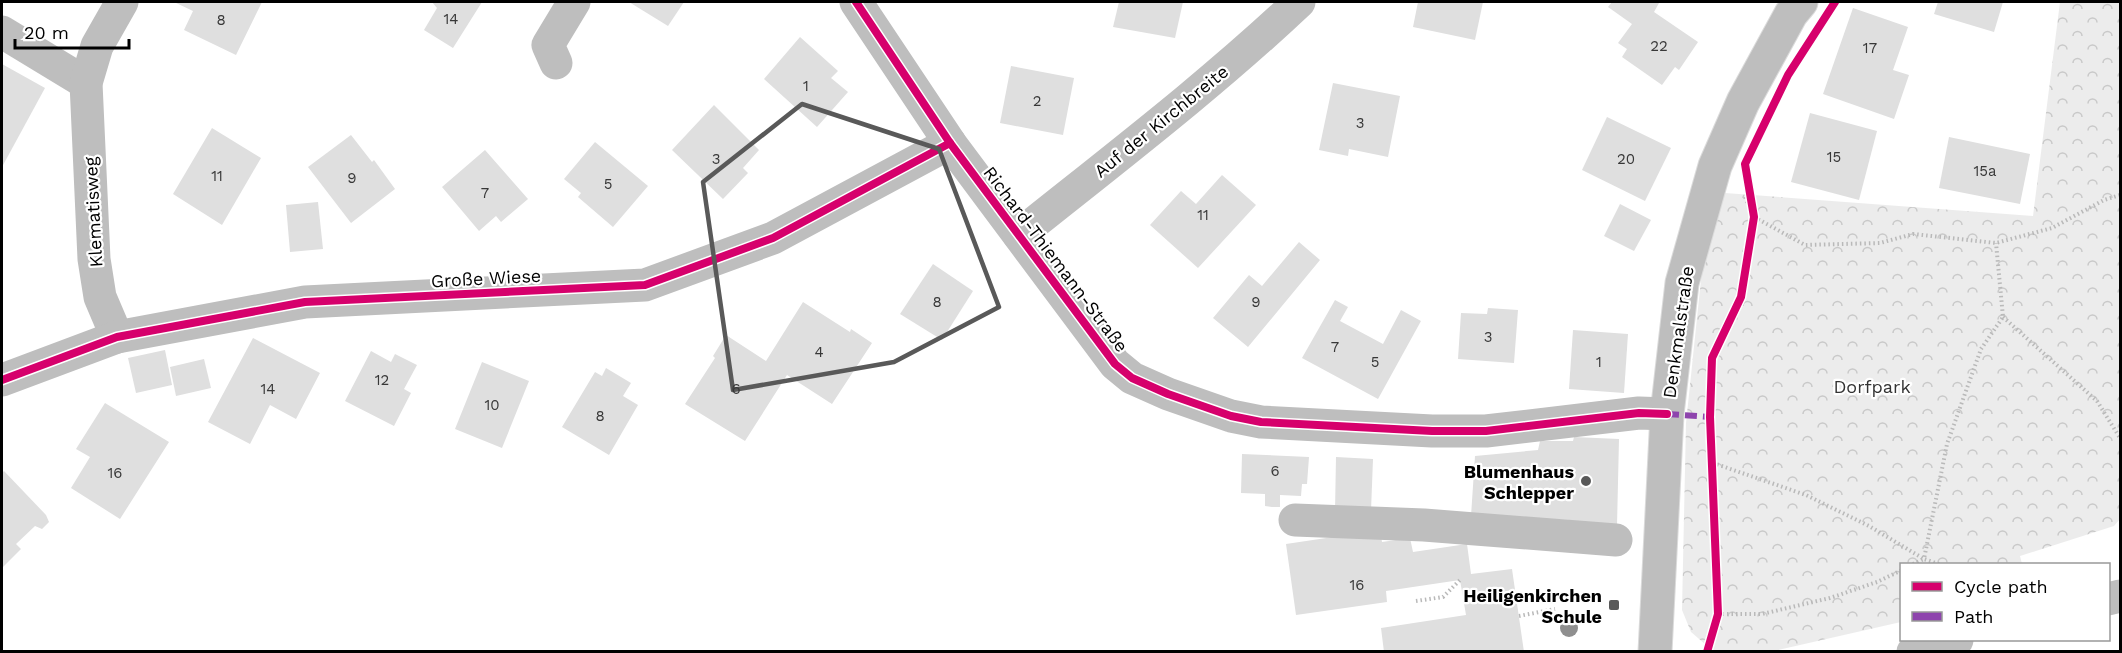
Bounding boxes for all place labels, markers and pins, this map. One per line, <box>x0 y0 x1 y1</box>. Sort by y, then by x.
place label: Blumenhaus Schlepper <box>1464 461 1574 503</box>
marker: Blumenhaus Schlepper <box>1579 474 1593 488</box>
place label: Heiligenkirchen Schule <box>1463 585 1602 627</box>
marker: Heiligenkirchen Schule <box>1607 598 1621 612</box>

